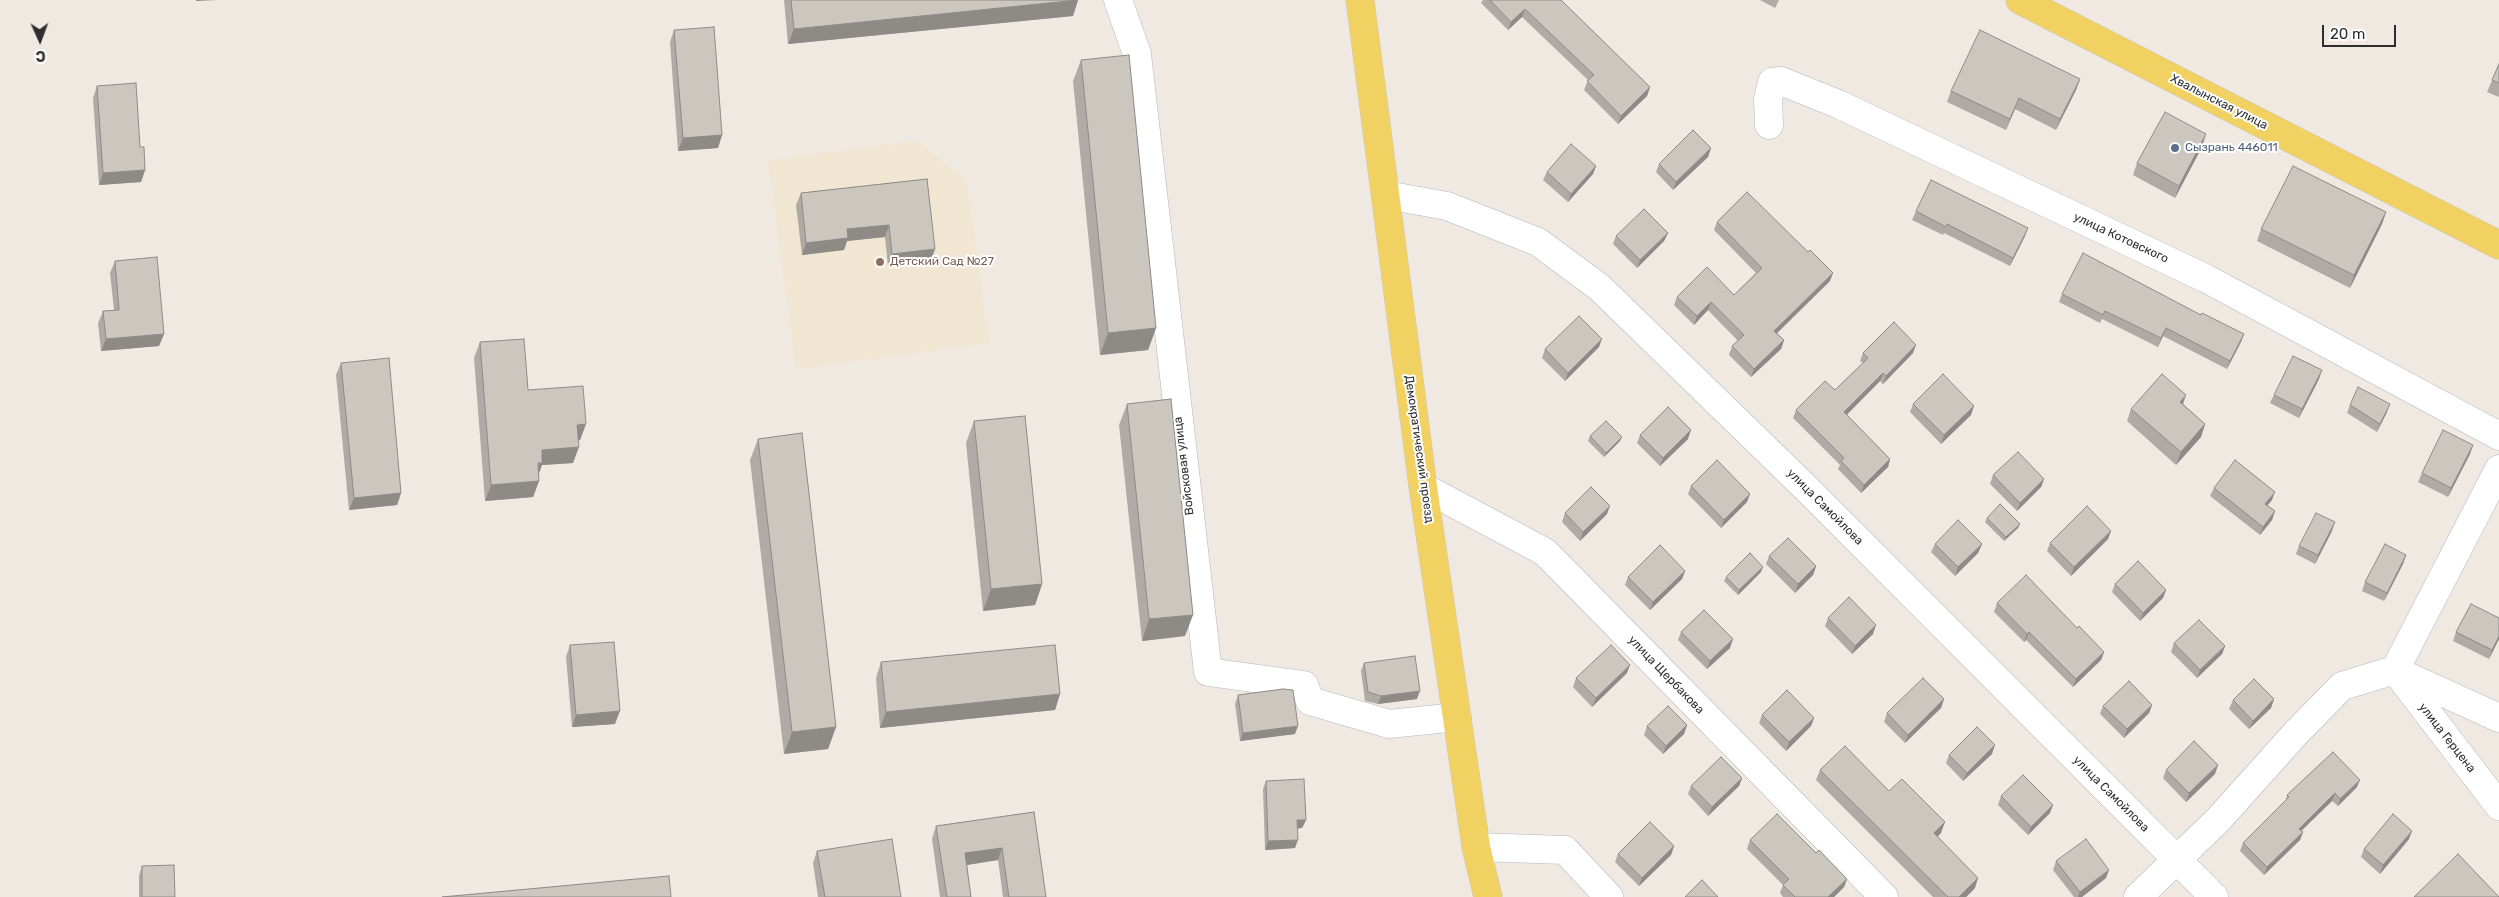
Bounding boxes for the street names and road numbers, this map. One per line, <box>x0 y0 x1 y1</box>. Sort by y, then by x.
street label: Хвалынская улица <box>2168 71 2270 133</box>
street label: улица Котовского <box>2071 210 2171 266</box>
street label: Демократический проезд <box>1401 374 1437 524</box>
street label: Войсковая улица <box>1171 416 1197 516</box>
street label: улица Самойлова <box>1784 466 1866 548</box>
street label: улица Щербакова <box>1625 633 1707 717</box>
street label: улица Герцена <box>2415 700 2479 776</box>
street label: улица Самойлова <box>2070 753 2152 835</box>

